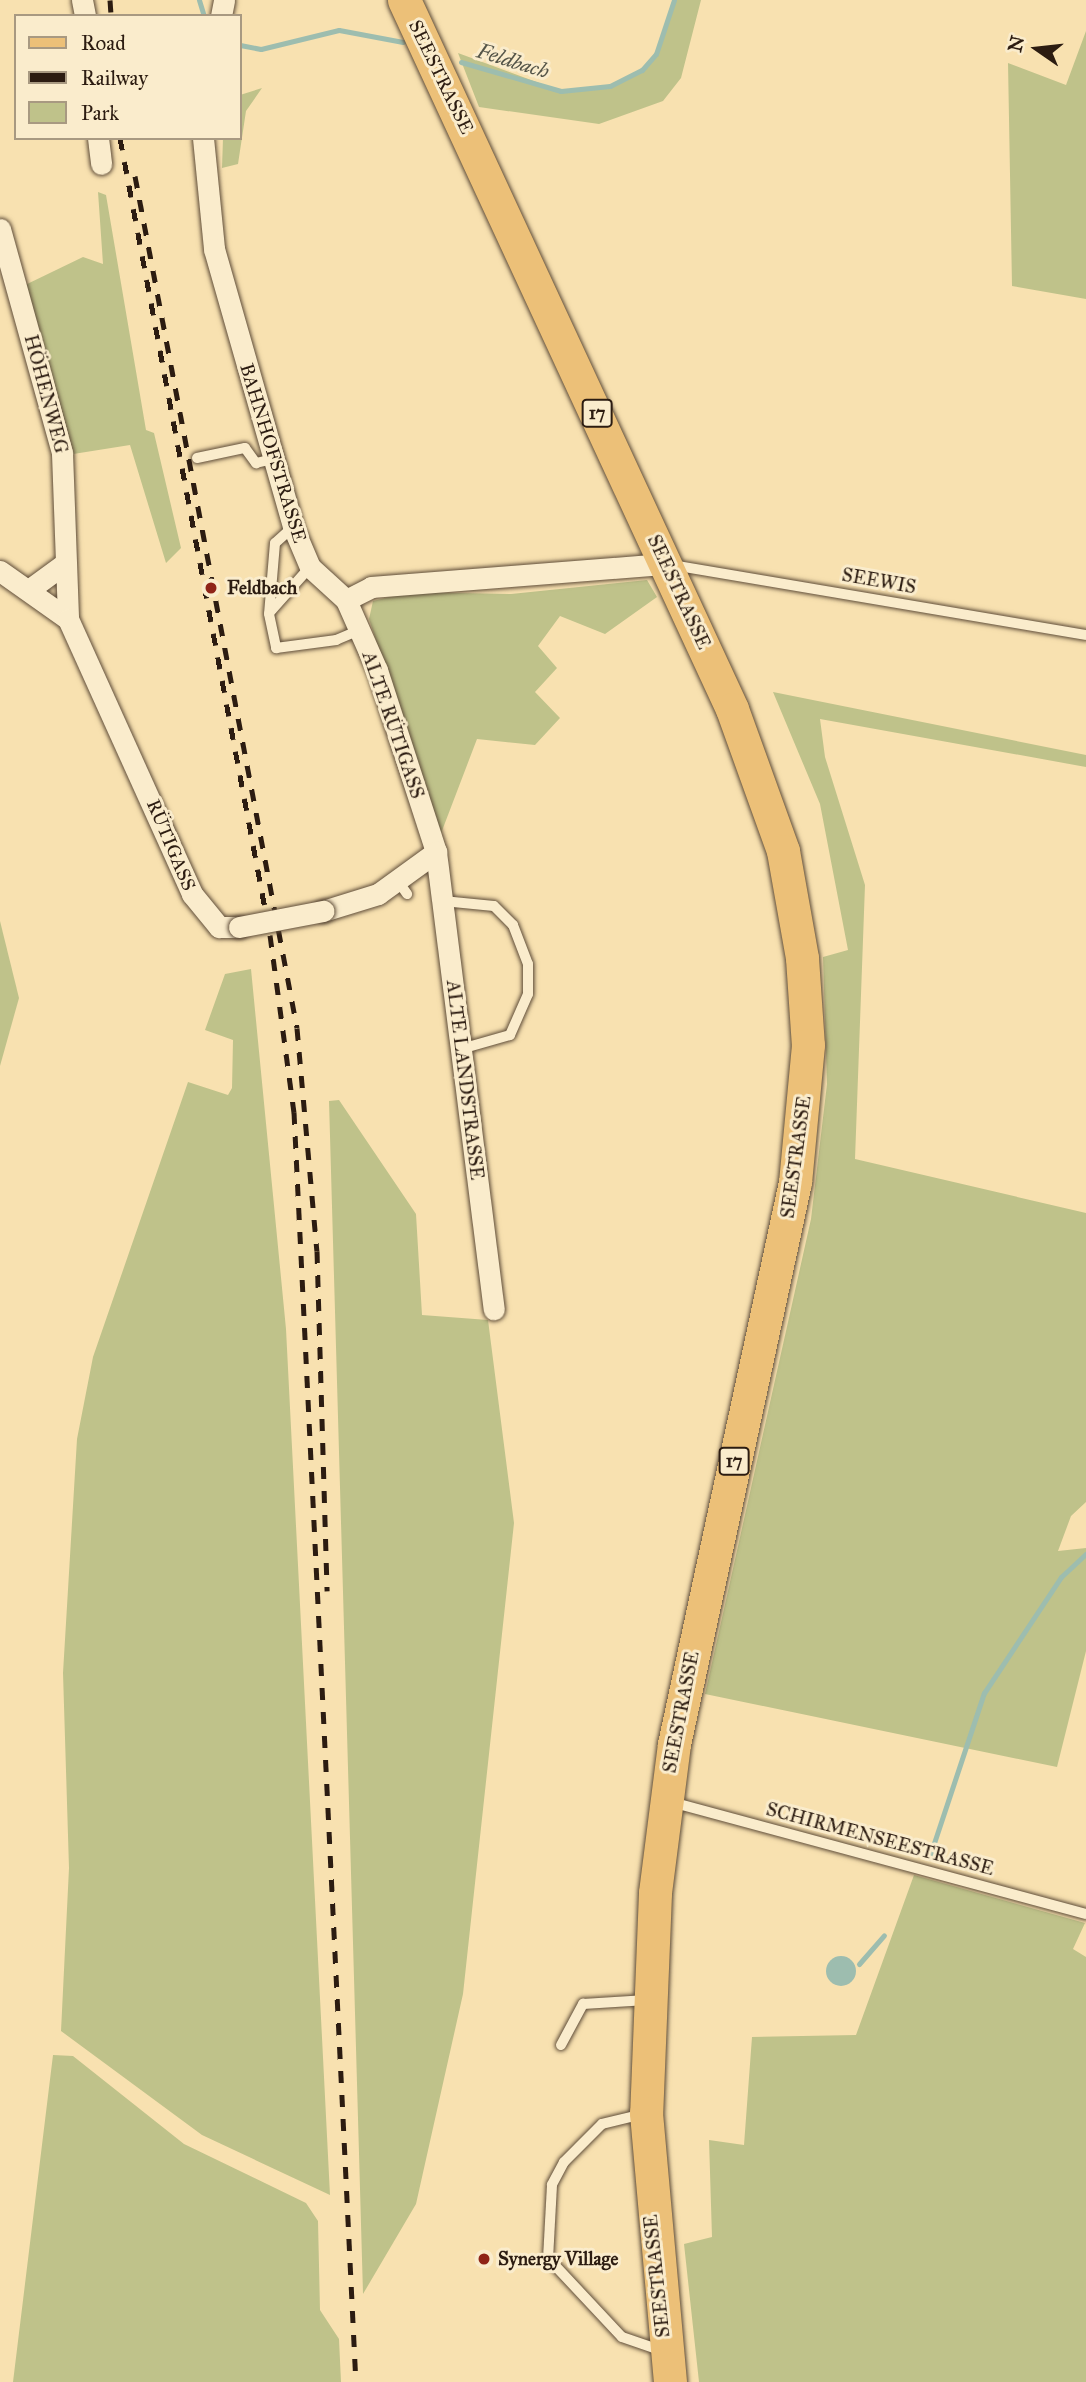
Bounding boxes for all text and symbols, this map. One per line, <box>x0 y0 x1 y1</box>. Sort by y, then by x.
legend <box>14 14 242 140</box>
north arrow <box>1002 14 1072 84</box>
street label: SEESTRASSE <box>404 16 478 138</box>
text: Road <box>81 30 126 56</box>
text: N <box>1003 33 1029 54</box>
water label: Feldbach <box>474 38 552 84</box>
text: Railway <box>81 65 148 91</box>
text: Park <box>81 100 119 126</box>
street label: HÖHENWEG <box>19 332 73 456</box>
street label: BAHNHOFSTRASSE <box>235 361 311 545</box>
road number: 17 <box>581 398 613 428</box>
street label: SEESTRASSE <box>643 531 715 653</box>
street label: SEEWIS <box>840 563 918 599</box>
place label: Feldbach <box>227 577 297 599</box>
marker: Feldbach <box>201 578 221 598</box>
street label: ALTE RÜTIGASS <box>357 648 429 802</box>
street label: RÜTIGASS <box>142 796 200 894</box>
street label: ALTE LANDSTRASSE <box>441 979 489 1181</box>
street label: SEESTRASSE <box>776 1094 816 1220</box>
road number: 17 <box>718 1446 750 1476</box>
street label: SEESTRASSE <box>658 1649 704 1775</box>
street label: SCHIRMENSEESTRASSE <box>764 1798 996 1880</box>
street label: SEESTRASSE <box>639 2213 675 2339</box>
place label: Synergy Village <box>498 2248 618 2270</box>
marker: Synergy Village <box>476 2251 492 2267</box>

